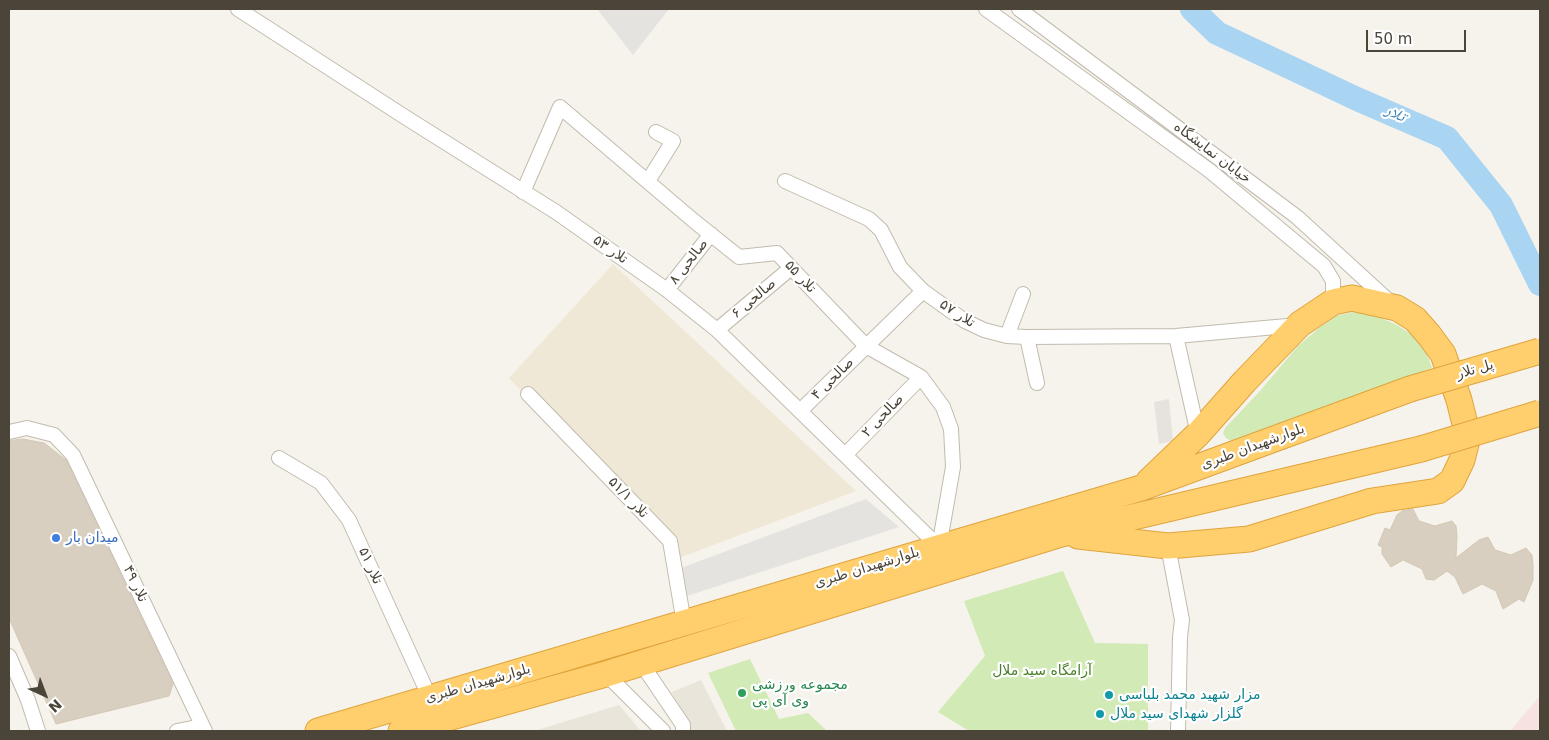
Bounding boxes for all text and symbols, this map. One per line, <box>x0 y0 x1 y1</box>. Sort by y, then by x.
scale bar <box>1369 20 1469 52</box>
text: 50 m <box>1374 30 1412 48</box>
water label: تلار <box>1382 102 1408 126</box>
street label: خیابان نمایشگاه <box>1170 119 1254 187</box>
street label: تلار ۵۳ <box>589 232 631 268</box>
street label: صالحی ۸ <box>666 236 712 288</box>
street label: تلار ۵۵ <box>781 257 819 297</box>
street label: صالحی ۶ <box>728 276 780 322</box>
street label: تلار ۵۷ <box>936 296 978 332</box>
street label: صالحی ۴ <box>808 354 858 404</box>
street label: پل تلار <box>1454 357 1496 383</box>
street label: صالحی ۲ <box>859 391 907 441</box>
street label: بلوارشهیدان طبری <box>1199 420 1307 474</box>
street label: تلار ۵۱/۱ <box>604 474 652 522</box>
place label: میدان بار <box>66 530 119 546</box>
marker: میدان بار <box>50 532 62 544</box>
street label: بلوارشهیدان طبری <box>813 544 921 592</box>
street label: تلار ۵۱ <box>354 545 386 587</box>
street label: تلار ۴۹ <box>119 563 151 605</box>
street label: بلوارشهیدان طبری <box>423 661 533 707</box>
park label: آرامگاه سید ملال <box>992 663 1092 679</box>
north arrow <box>20 670 70 720</box>
place label: مجموعه ورزشی وی آی پی <box>752 677 848 710</box>
marker: مجموعه ورزشی وی آی پی <box>736 687 748 699</box>
place label: مزار شهید محمد بلباسی <box>1119 687 1260 703</box>
marker: مزار شهید محمد بلباسی <box>1103 689 1115 701</box>
text: N <box>45 696 65 716</box>
place label: گلزار شهدای سید ملال <box>1110 706 1243 722</box>
marker: گلزار شهدای سید ملال <box>1094 708 1106 720</box>

